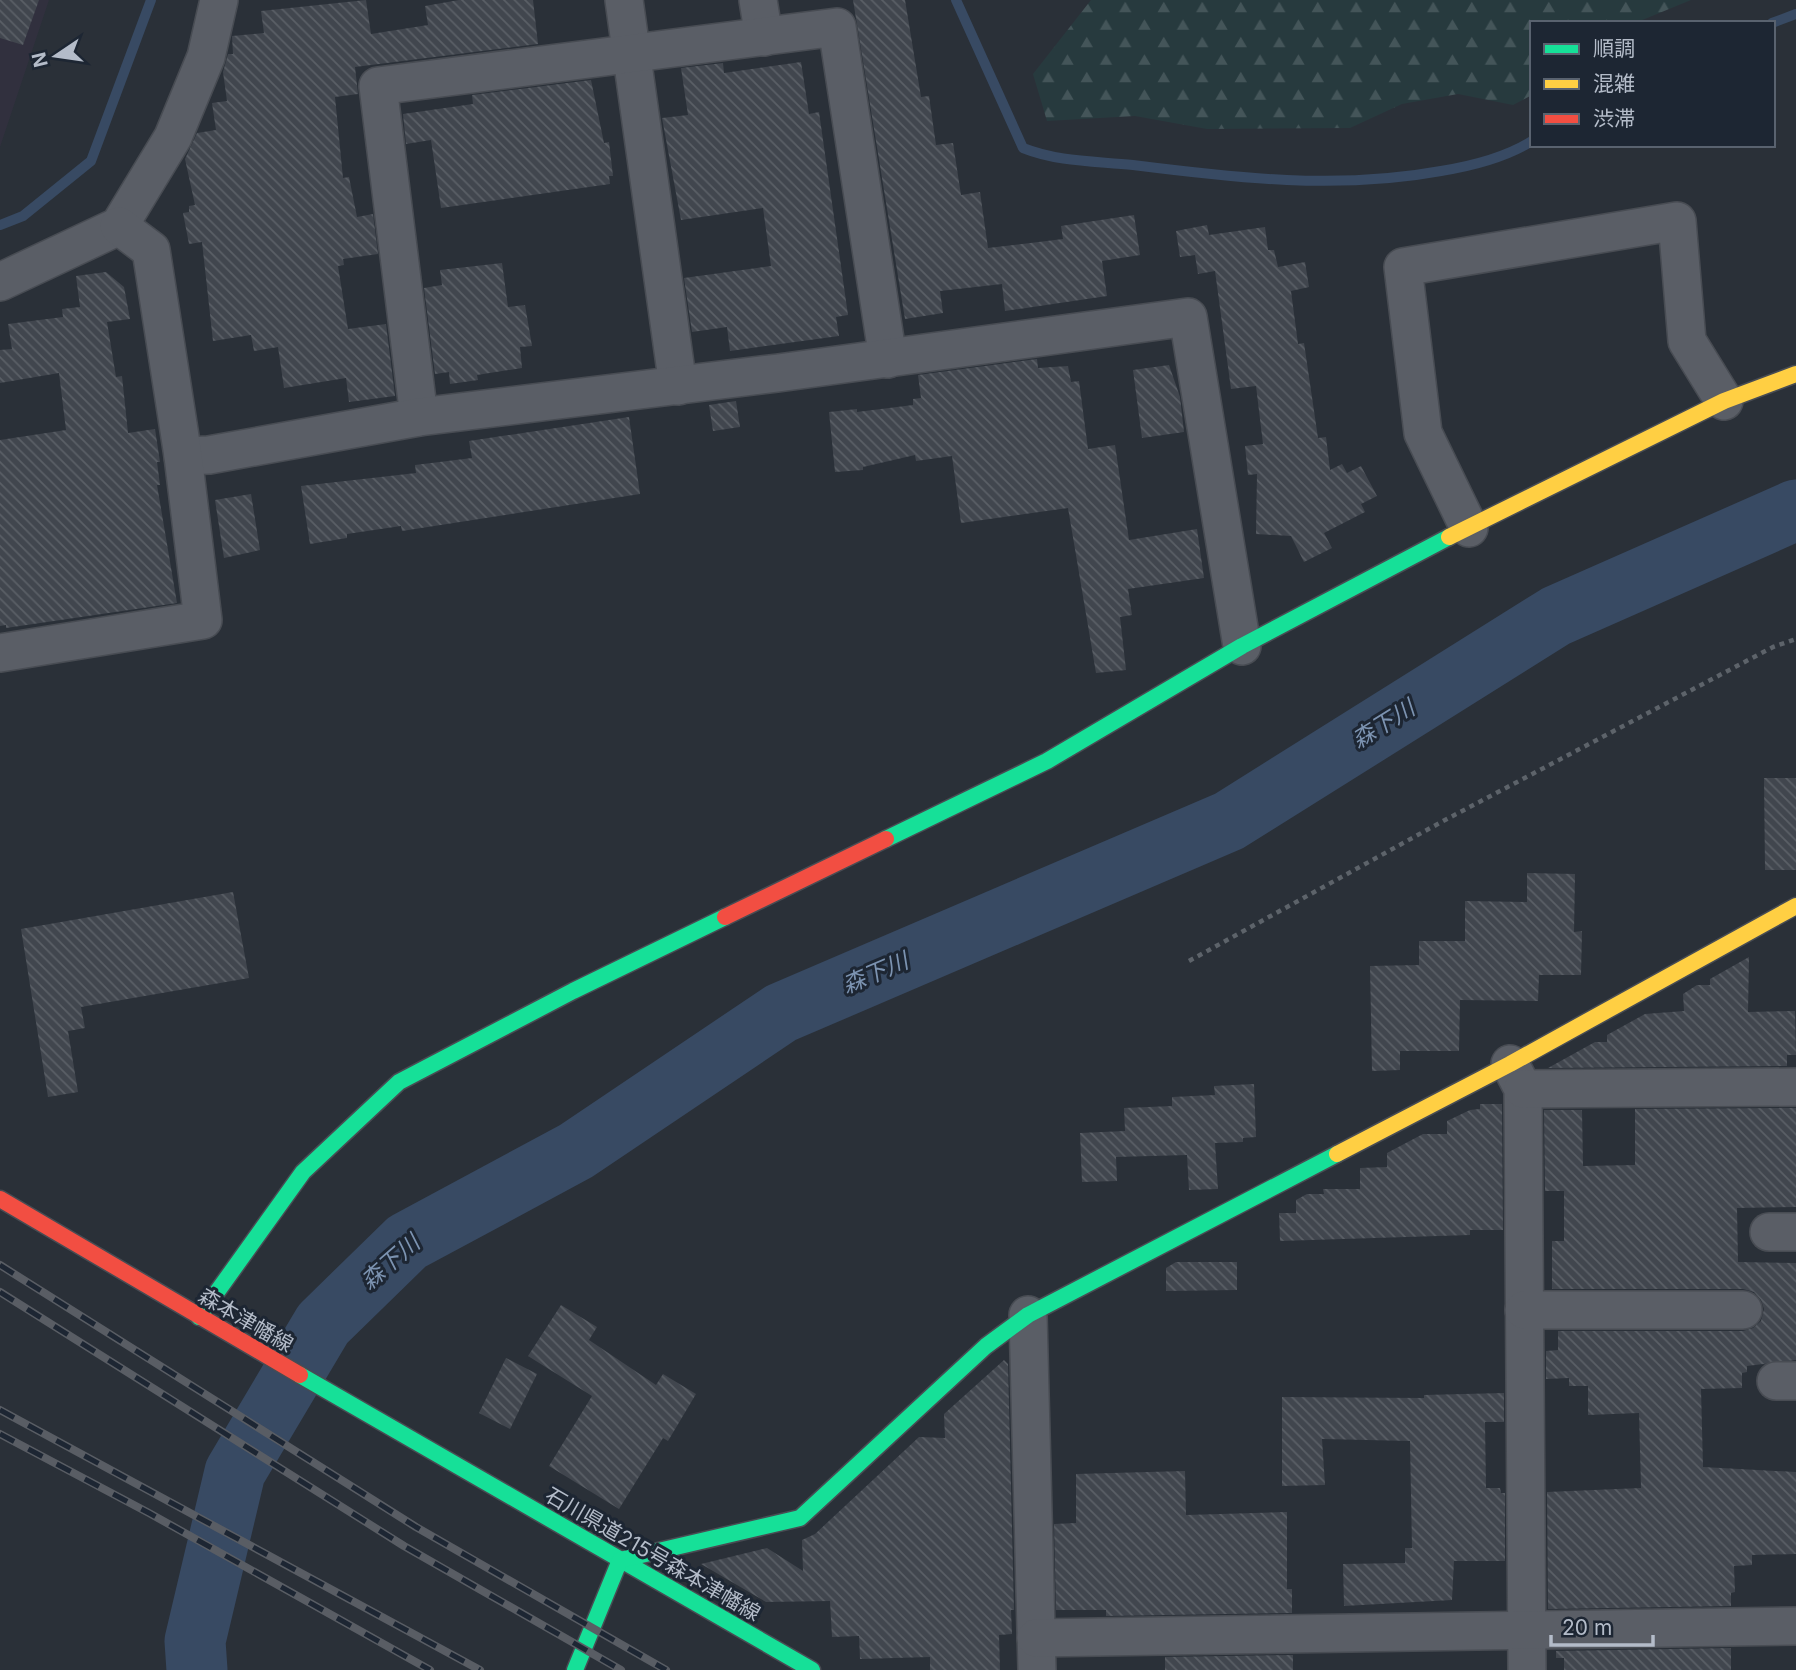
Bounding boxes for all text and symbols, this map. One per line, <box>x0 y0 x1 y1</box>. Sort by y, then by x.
north arrow <box>21 21 91 91</box>
legend <box>1530 21 1775 147</box>
text: 順調 <box>1593 36 1635 61</box>
text: N <box>27 50 53 69</box>
text: 混雑 <box>1593 71 1635 96</box>
text: 渋滞 <box>1593 106 1635 131</box>
water label: 森下川 <box>1346 692 1422 754</box>
water label: 森下川 <box>838 945 915 999</box>
water label: 森下川 <box>355 1227 427 1295</box>
street label: 森本津幡線 <box>194 1283 298 1357</box>
street label: 石川県道215号森本津幡線 <box>541 1482 765 1626</box>
scale bar <box>1551 1604 1652 1648</box>
text: 20 m <box>1562 1615 1612 1640</box>

